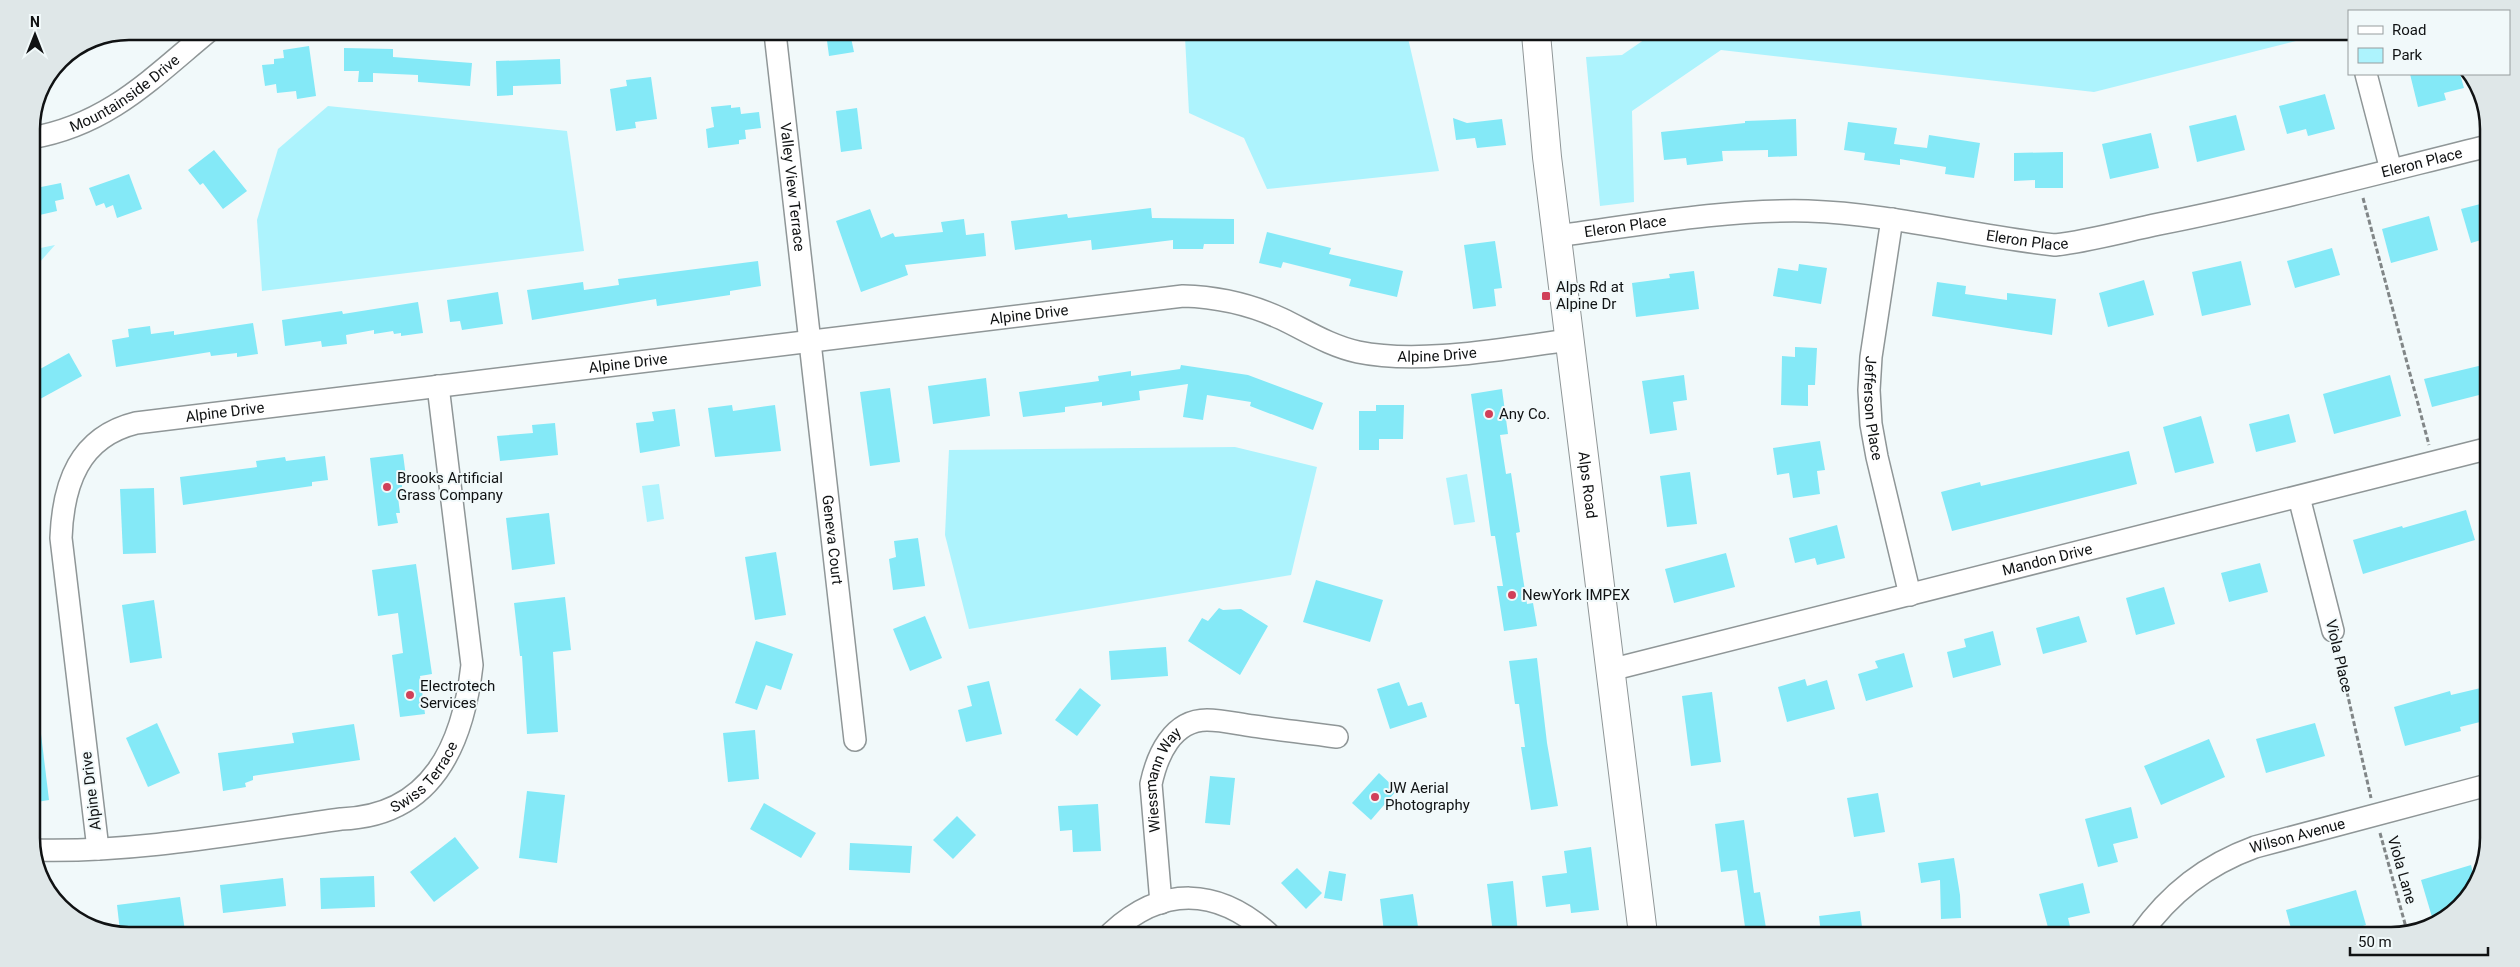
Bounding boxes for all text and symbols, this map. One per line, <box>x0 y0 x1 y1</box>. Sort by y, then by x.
north arrow <box>10 10 60 60</box>
legend <box>2348 10 2510 75</box>
text: N <box>30 14 40 30</box>
text: Road <box>2392 21 2426 39</box>
text: Park <box>2392 46 2423 64</box>
street label: Mountainside Drive <box>67 51 183 136</box>
street label: Valley View Terrace <box>776 122 809 252</box>
street label: Eleron Place <box>2379 144 2464 181</box>
street label: Eleron Place <box>1583 212 1668 241</box>
street label: Eleron Place <box>1985 226 2070 254</box>
place label: Alps Rd at Alpine Dr <box>1556 278 1624 313</box>
marker: Alps Rd at Alpine Dr <box>1540 290 1552 302</box>
street label: Alpine Drive <box>989 301 1069 328</box>
street label: Alpine Drive <box>1397 344 1478 366</box>
street label: Alpine Drive <box>588 350 668 377</box>
street label: Jefferson Place <box>1860 355 1886 462</box>
street label: Alpine Drive <box>184 399 265 426</box>
place label: Any Co. <box>1499 405 1550 423</box>
marker: Any Co. <box>1483 408 1495 420</box>
street label: Alps Road <box>1574 450 1601 520</box>
place label: Brooks Artificial Grass Company <box>397 469 503 504</box>
marker: Brooks Artificial Grass Company <box>381 481 393 493</box>
street label: Geneva Court <box>818 494 846 586</box>
street label: Mandon Drive <box>2000 540 2094 580</box>
place label: NewYork IMPEX <box>1522 586 1631 604</box>
marker: NewYork IMPEX <box>1506 589 1518 601</box>
street label: Viola Place <box>2322 618 2356 694</box>
place label: Electrotech Services <box>420 677 495 712</box>
marker: Electrotech Services <box>404 689 416 701</box>
street label: Wiessmann Way <box>1142 723 1185 833</box>
street label: Swiss Terrace <box>387 739 461 817</box>
street label: Alpine Drive <box>77 751 105 831</box>
place label: JW Aerial Photography <box>1385 779 1470 814</box>
marker: JW Aerial Photography <box>1369 791 1381 803</box>
street label: Wilson Avenue <box>2248 814 2347 857</box>
street label: Viola Lane <box>2384 834 2420 906</box>
scale bar <box>2350 924 2488 956</box>
text: 50 m <box>2358 933 2392 951</box>

